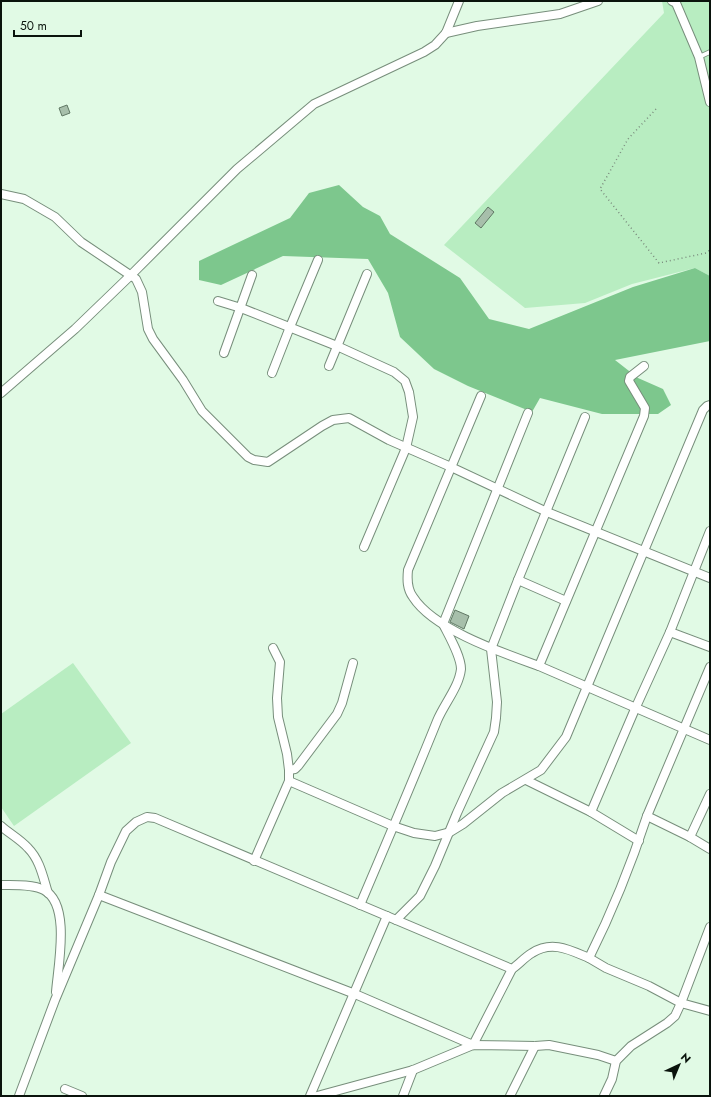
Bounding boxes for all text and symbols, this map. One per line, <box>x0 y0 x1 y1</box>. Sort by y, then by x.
scale bar <box>14 12 81 38</box>
text: 50 m <box>20 17 47 35</box>
north arrow <box>659 1045 699 1085</box>
text: N <box>677 1049 695 1067</box>

